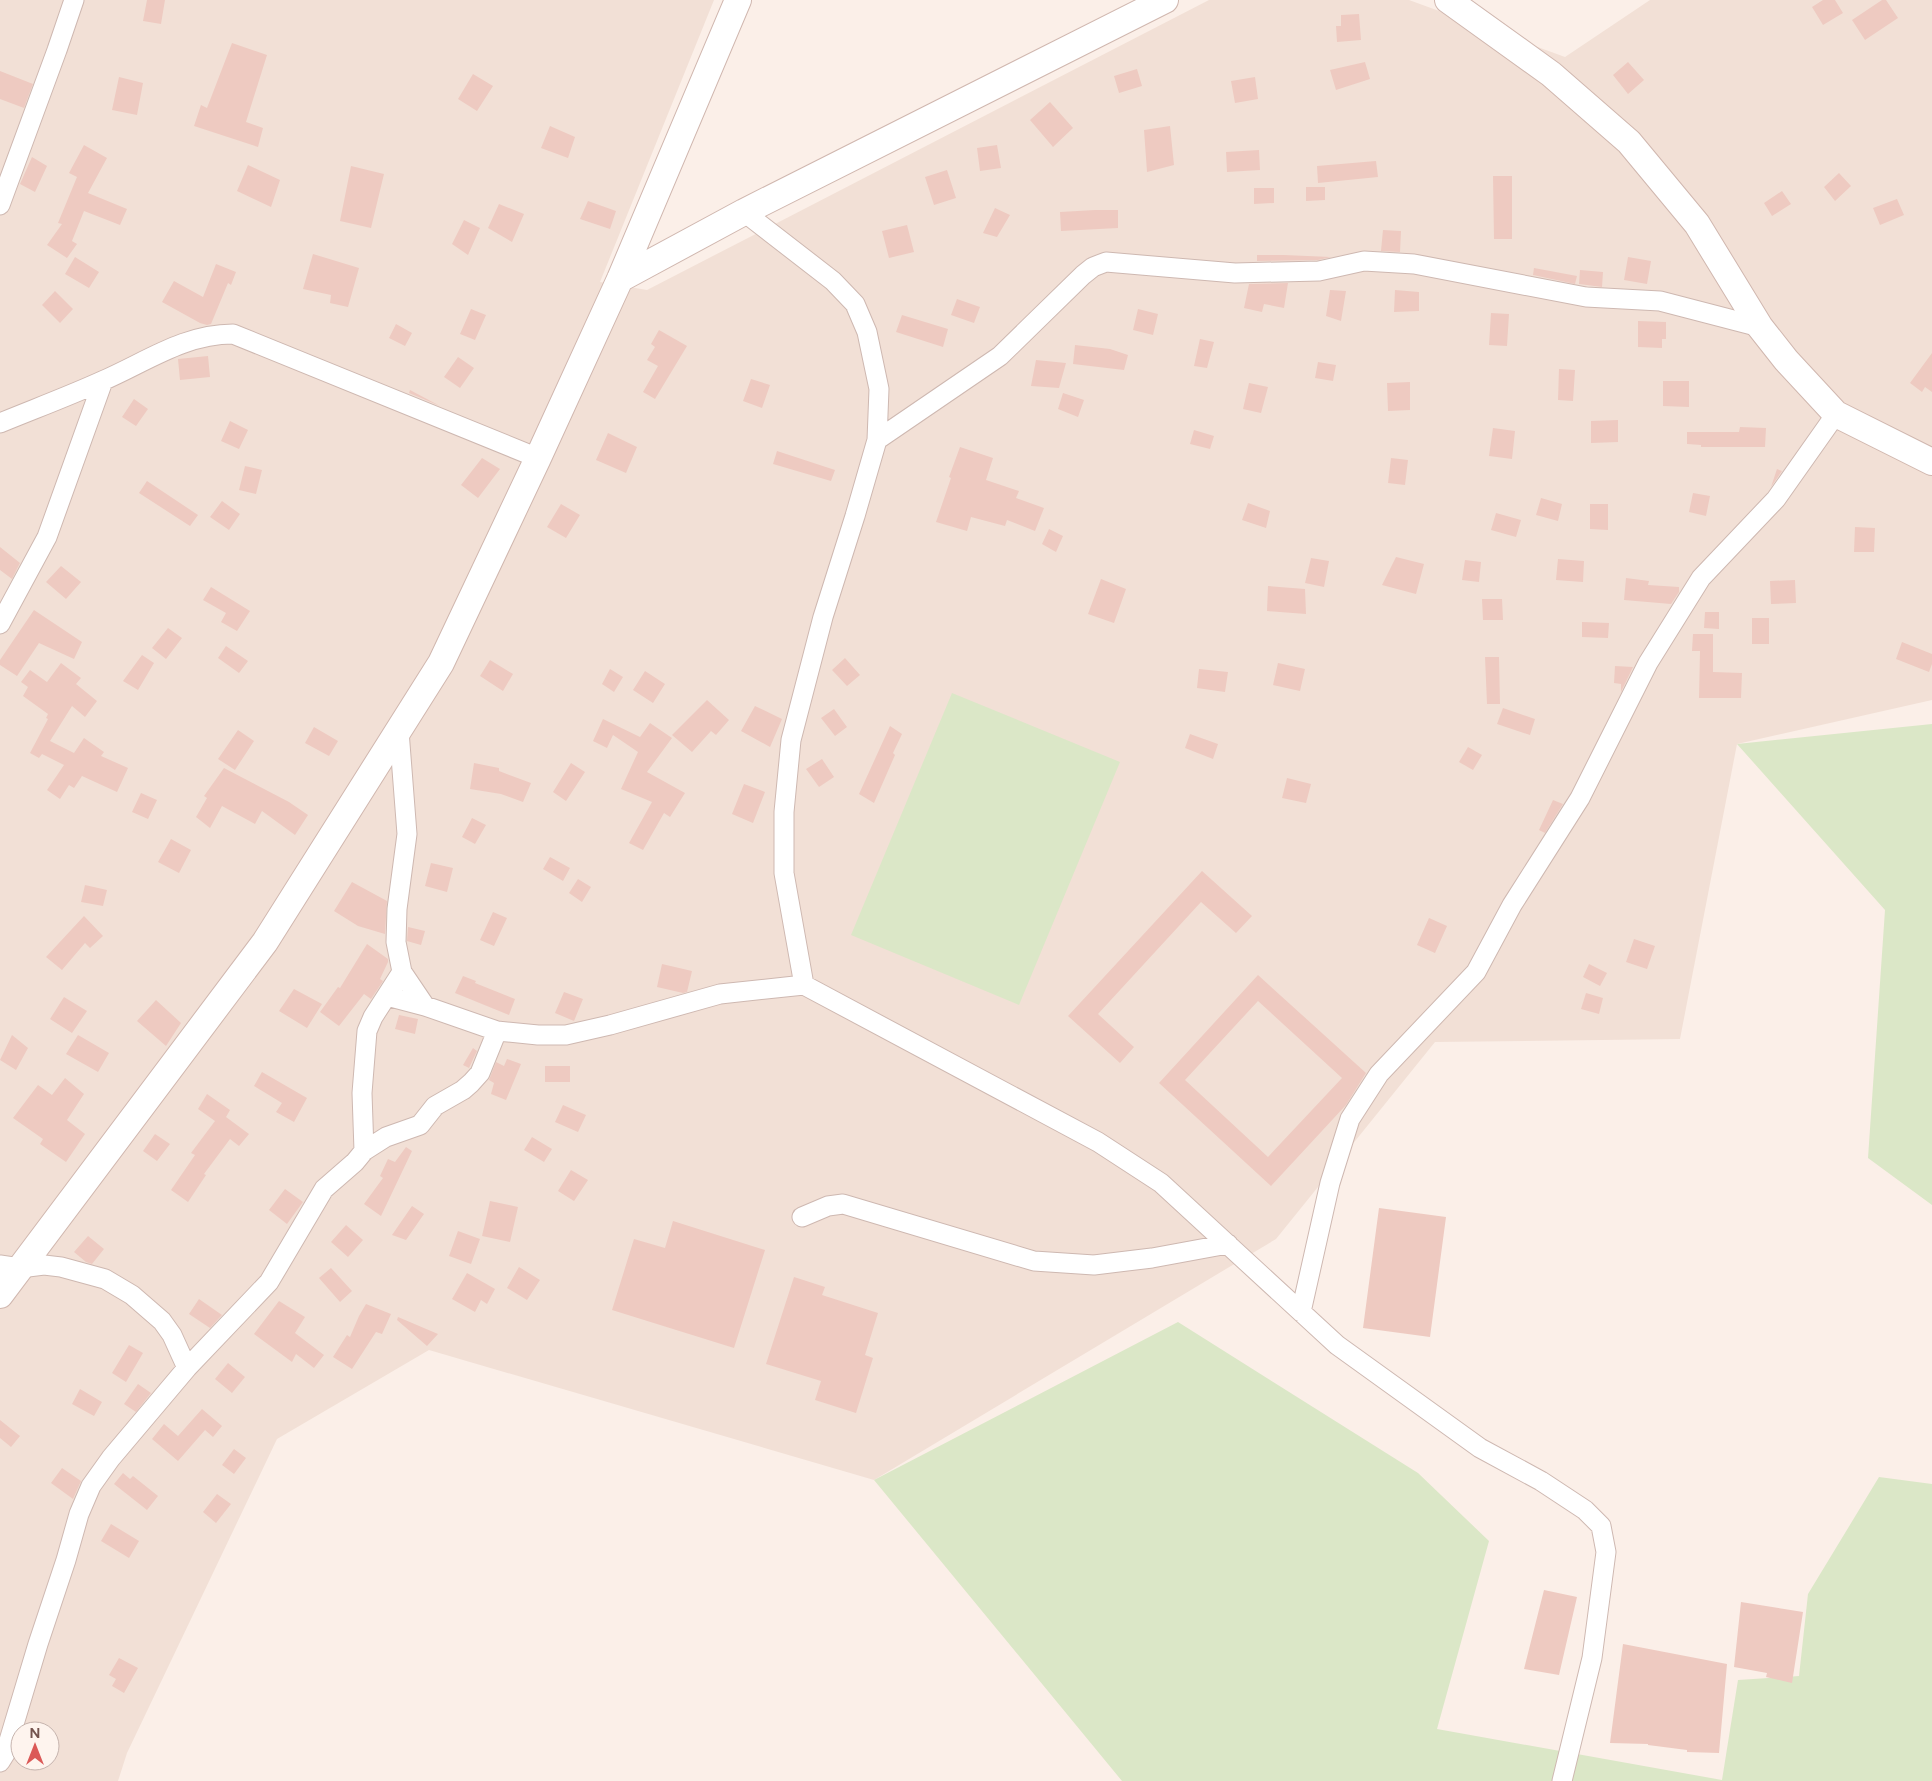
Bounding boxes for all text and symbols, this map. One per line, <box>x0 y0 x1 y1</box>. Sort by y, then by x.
north arrow <box>10 1721 60 1771</box>
text: N <box>30 1725 40 1742</box>

